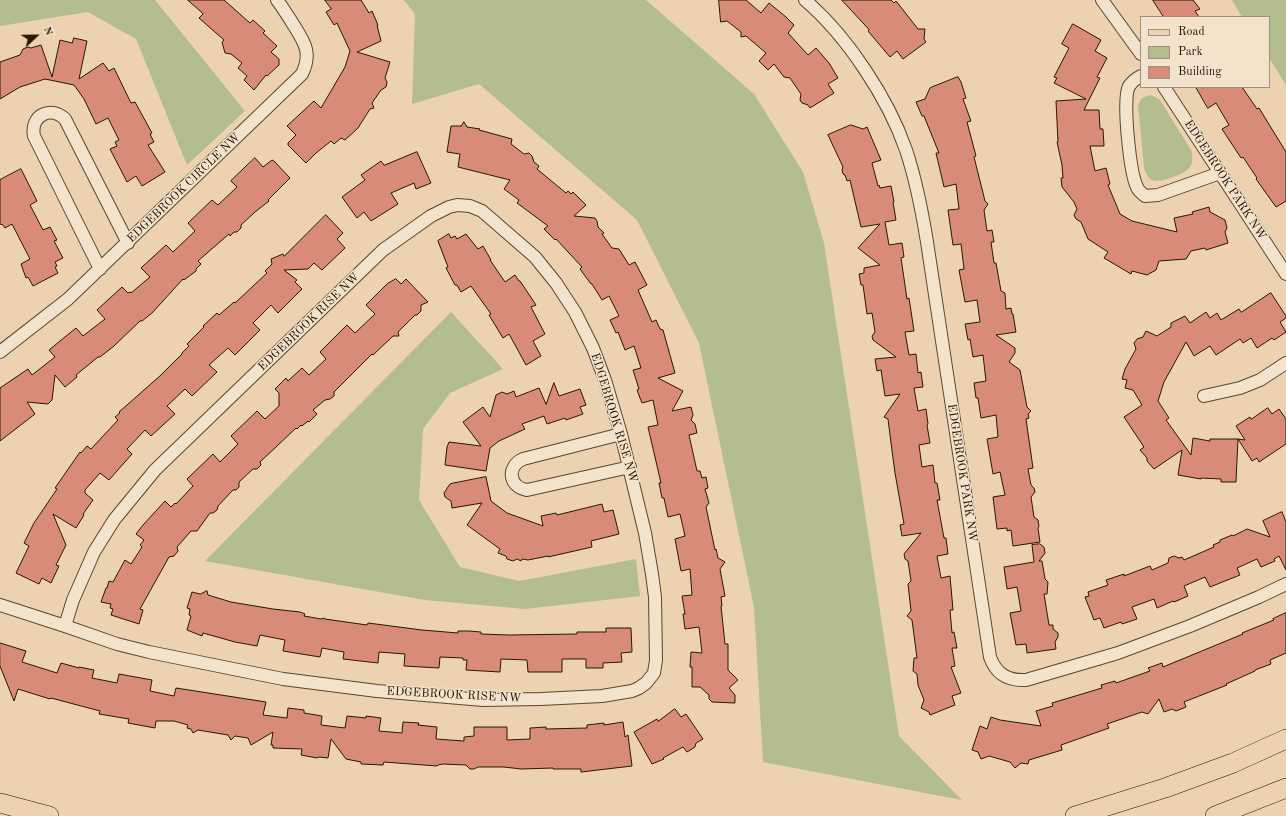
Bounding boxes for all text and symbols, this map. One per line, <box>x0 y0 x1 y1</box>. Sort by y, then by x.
north arrow <box>16 16 56 56</box>
legend <box>1140 16 1270 88</box>
text: N <box>41 25 54 37</box>
text: Road <box>1178 26 1205 38</box>
text: Park <box>1178 46 1203 58</box>
text: Building <box>1178 66 1222 78</box>
street label: EDGEBROOK PARK NW <box>1181 117 1269 243</box>
street label: EDGEBROOK CIRCLE NW <box>124 130 244 246</box>
street label: EDGEBROOK RISE NW <box>255 270 363 374</box>
street label: EDGEBROOK RISE NW <box>587 351 641 485</box>
street label: EDGEBROOK PARK NW <box>944 403 980 543</box>
street label: EDGEBROOK RISE NW <box>386 684 522 706</box>

